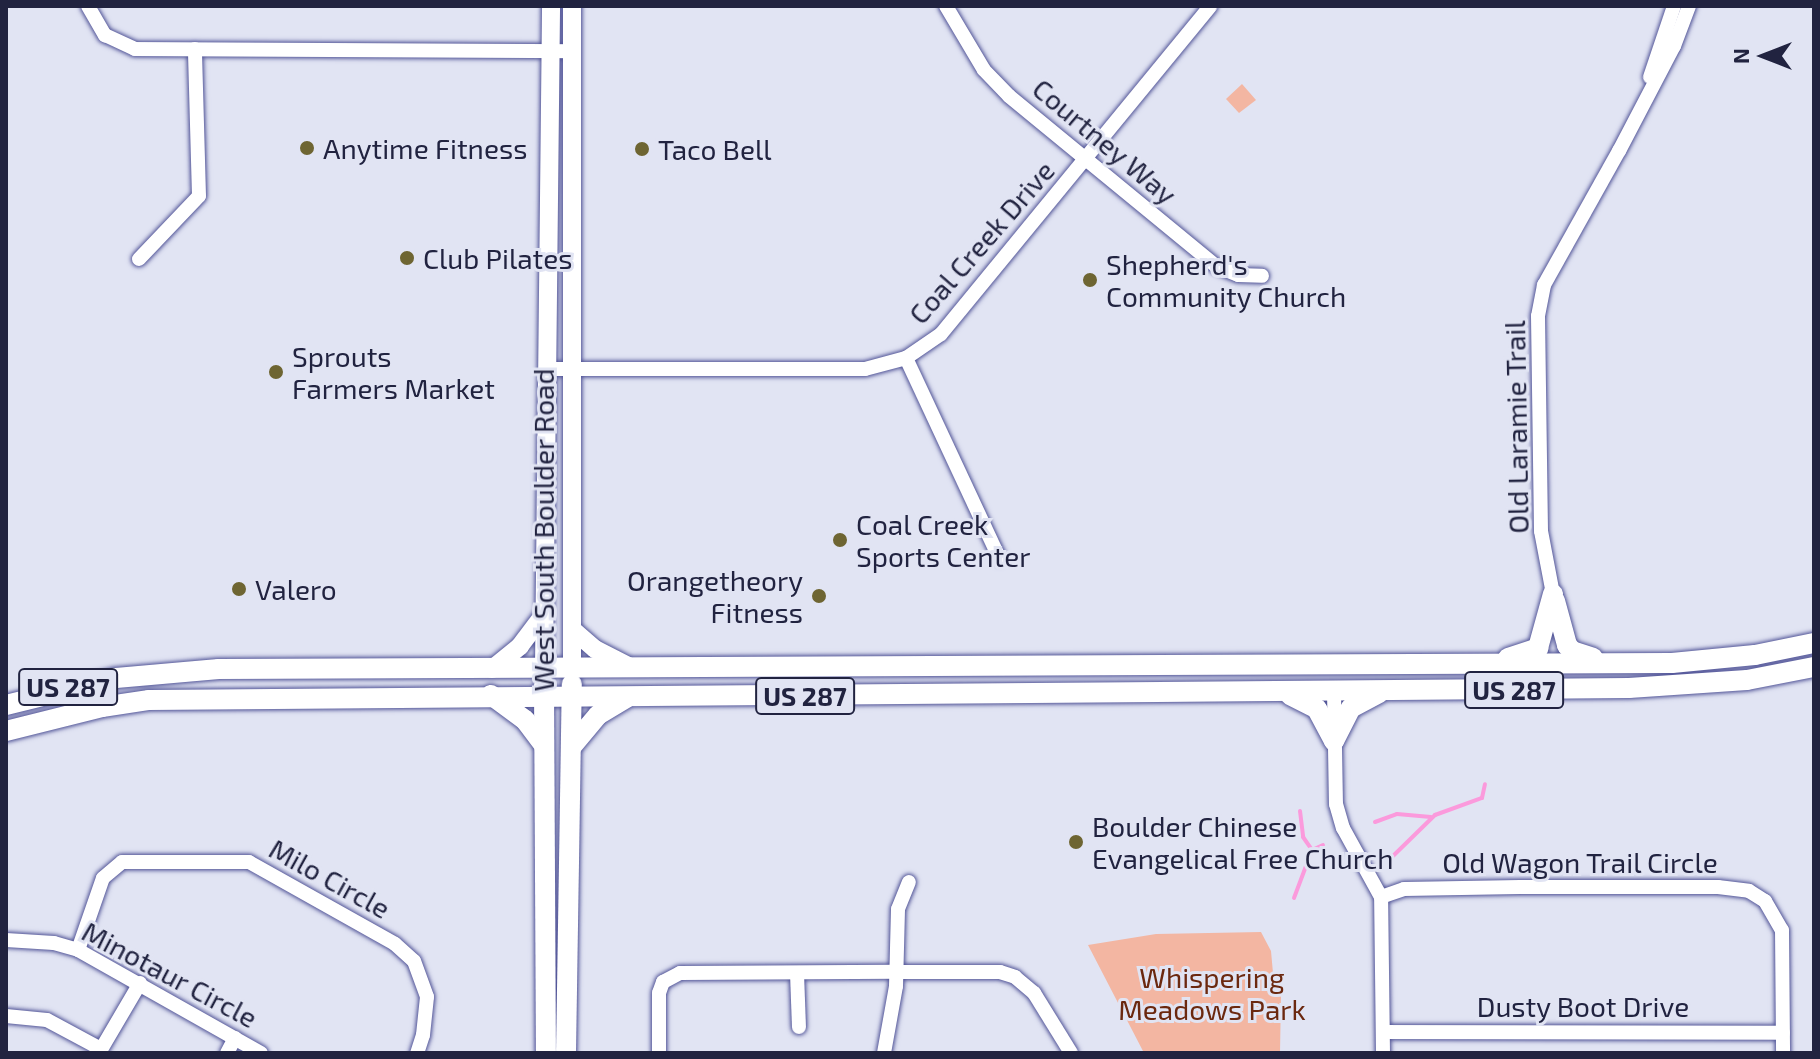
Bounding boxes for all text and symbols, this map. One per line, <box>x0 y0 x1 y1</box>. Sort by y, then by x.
north arrow <box>1724 16 1804 96</box>
text: N <box>1727 48 1753 64</box>
street label: Courtney Way <box>1026 71 1184 211</box>
place label: Anytime Fitness <box>323 131 527 165</box>
place label: Taco Bell <box>658 132 772 166</box>
marker: Anytime Fitness <box>298 139 316 157</box>
marker: Taco Bell <box>633 140 651 158</box>
street label: Coal Creek Drive <box>901 153 1061 331</box>
place label: Club Pilates <box>423 241 573 275</box>
place label: Shepherd's Community Church <box>1106 247 1347 313</box>
marker: Club Pilates <box>398 249 416 267</box>
marker: Shepherd's Community Church <box>1081 271 1099 289</box>
street label: Old Laramie Trail <box>1497 320 1535 534</box>
place label: Sprouts Farmers Market <box>292 339 495 405</box>
marker: Sprouts Farmers Market <box>267 363 285 381</box>
street label: West South Boulder Road <box>526 368 560 692</box>
place label: Coal Creek Sports Center <box>856 507 1030 573</box>
marker: Coal Creek Sports Center <box>831 531 849 549</box>
place label: Orangetheory Fitness <box>627 563 803 629</box>
place label: Valero <box>255 572 337 606</box>
marker: Valero <box>230 580 248 598</box>
marker: Orangetheory Fitness <box>810 587 828 605</box>
road number: US 287 <box>18 665 118 709</box>
road number: US 287 <box>1464 668 1564 712</box>
road number: US 287 <box>755 674 855 718</box>
place label: Boulder Chinese Evangelical Free Church <box>1092 809 1394 875</box>
street label: Milo Circle <box>264 831 396 925</box>
marker: Boulder Chinese Evangelical Free Church <box>1067 833 1085 851</box>
street label: Old Wagon Trail Circle <box>1441 845 1719 879</box>
street label: Minotaur Circle <box>76 914 264 1034</box>
park label: Whispering Meadows Park <box>1118 960 1306 1026</box>
street label: Dusty Boot Drive <box>1476 989 1690 1023</box>

